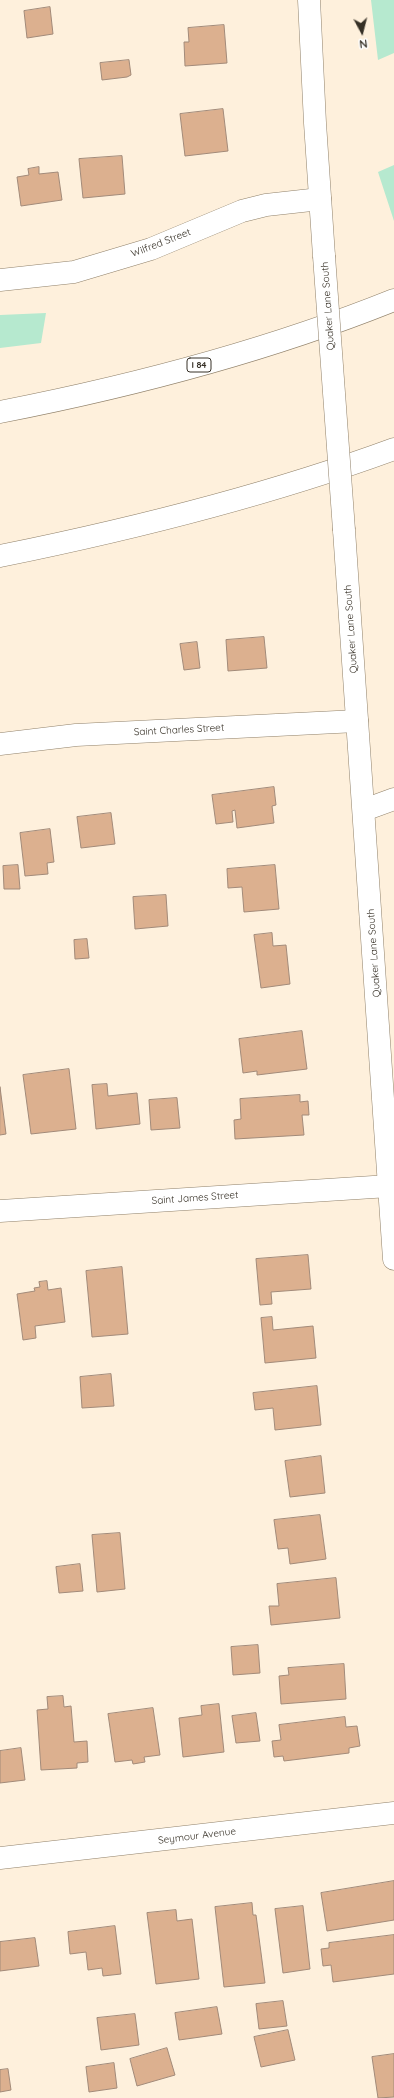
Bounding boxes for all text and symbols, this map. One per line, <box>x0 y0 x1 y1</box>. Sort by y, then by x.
north arrow <box>342 12 382 52</box>
text: N <box>359 36 368 51</box>
street label: Wilfred Street <box>129 226 193 260</box>
street label: Quaker Lane South <box>319 261 337 351</box>
road number: I 84 <box>187 358 211 372</box>
street label: Quaker Lane South <box>342 584 360 674</box>
street label: Saint Charles Street <box>134 722 224 738</box>
street label: Quaker Lane South <box>365 908 383 998</box>
street label: Saint James Street <box>151 1189 239 1207</box>
street label: Seymour Avenue <box>157 1825 237 1847</box>

